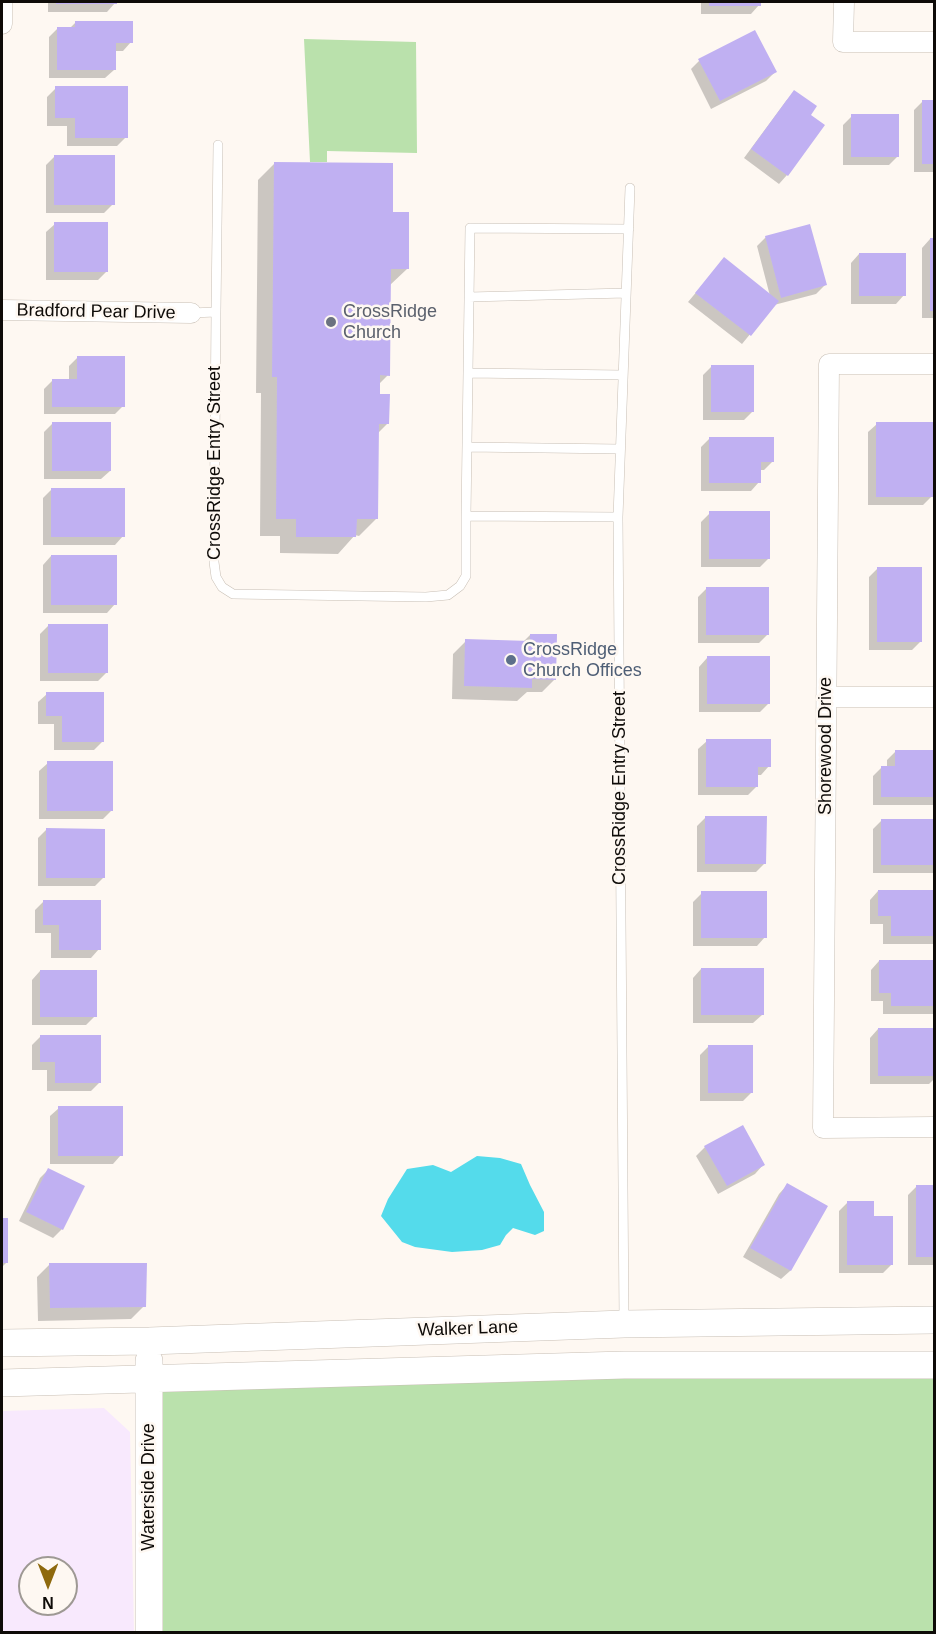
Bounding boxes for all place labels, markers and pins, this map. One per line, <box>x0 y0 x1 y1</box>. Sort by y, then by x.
place label: CrossRidge Church <box>343 301 437 344</box>
marker: CrossRidge Church <box>324 315 338 329</box>
place label: CrossRidge Church Offices <box>523 639 642 682</box>
marker: CrossRidge Church Offices <box>504 653 518 667</box>

